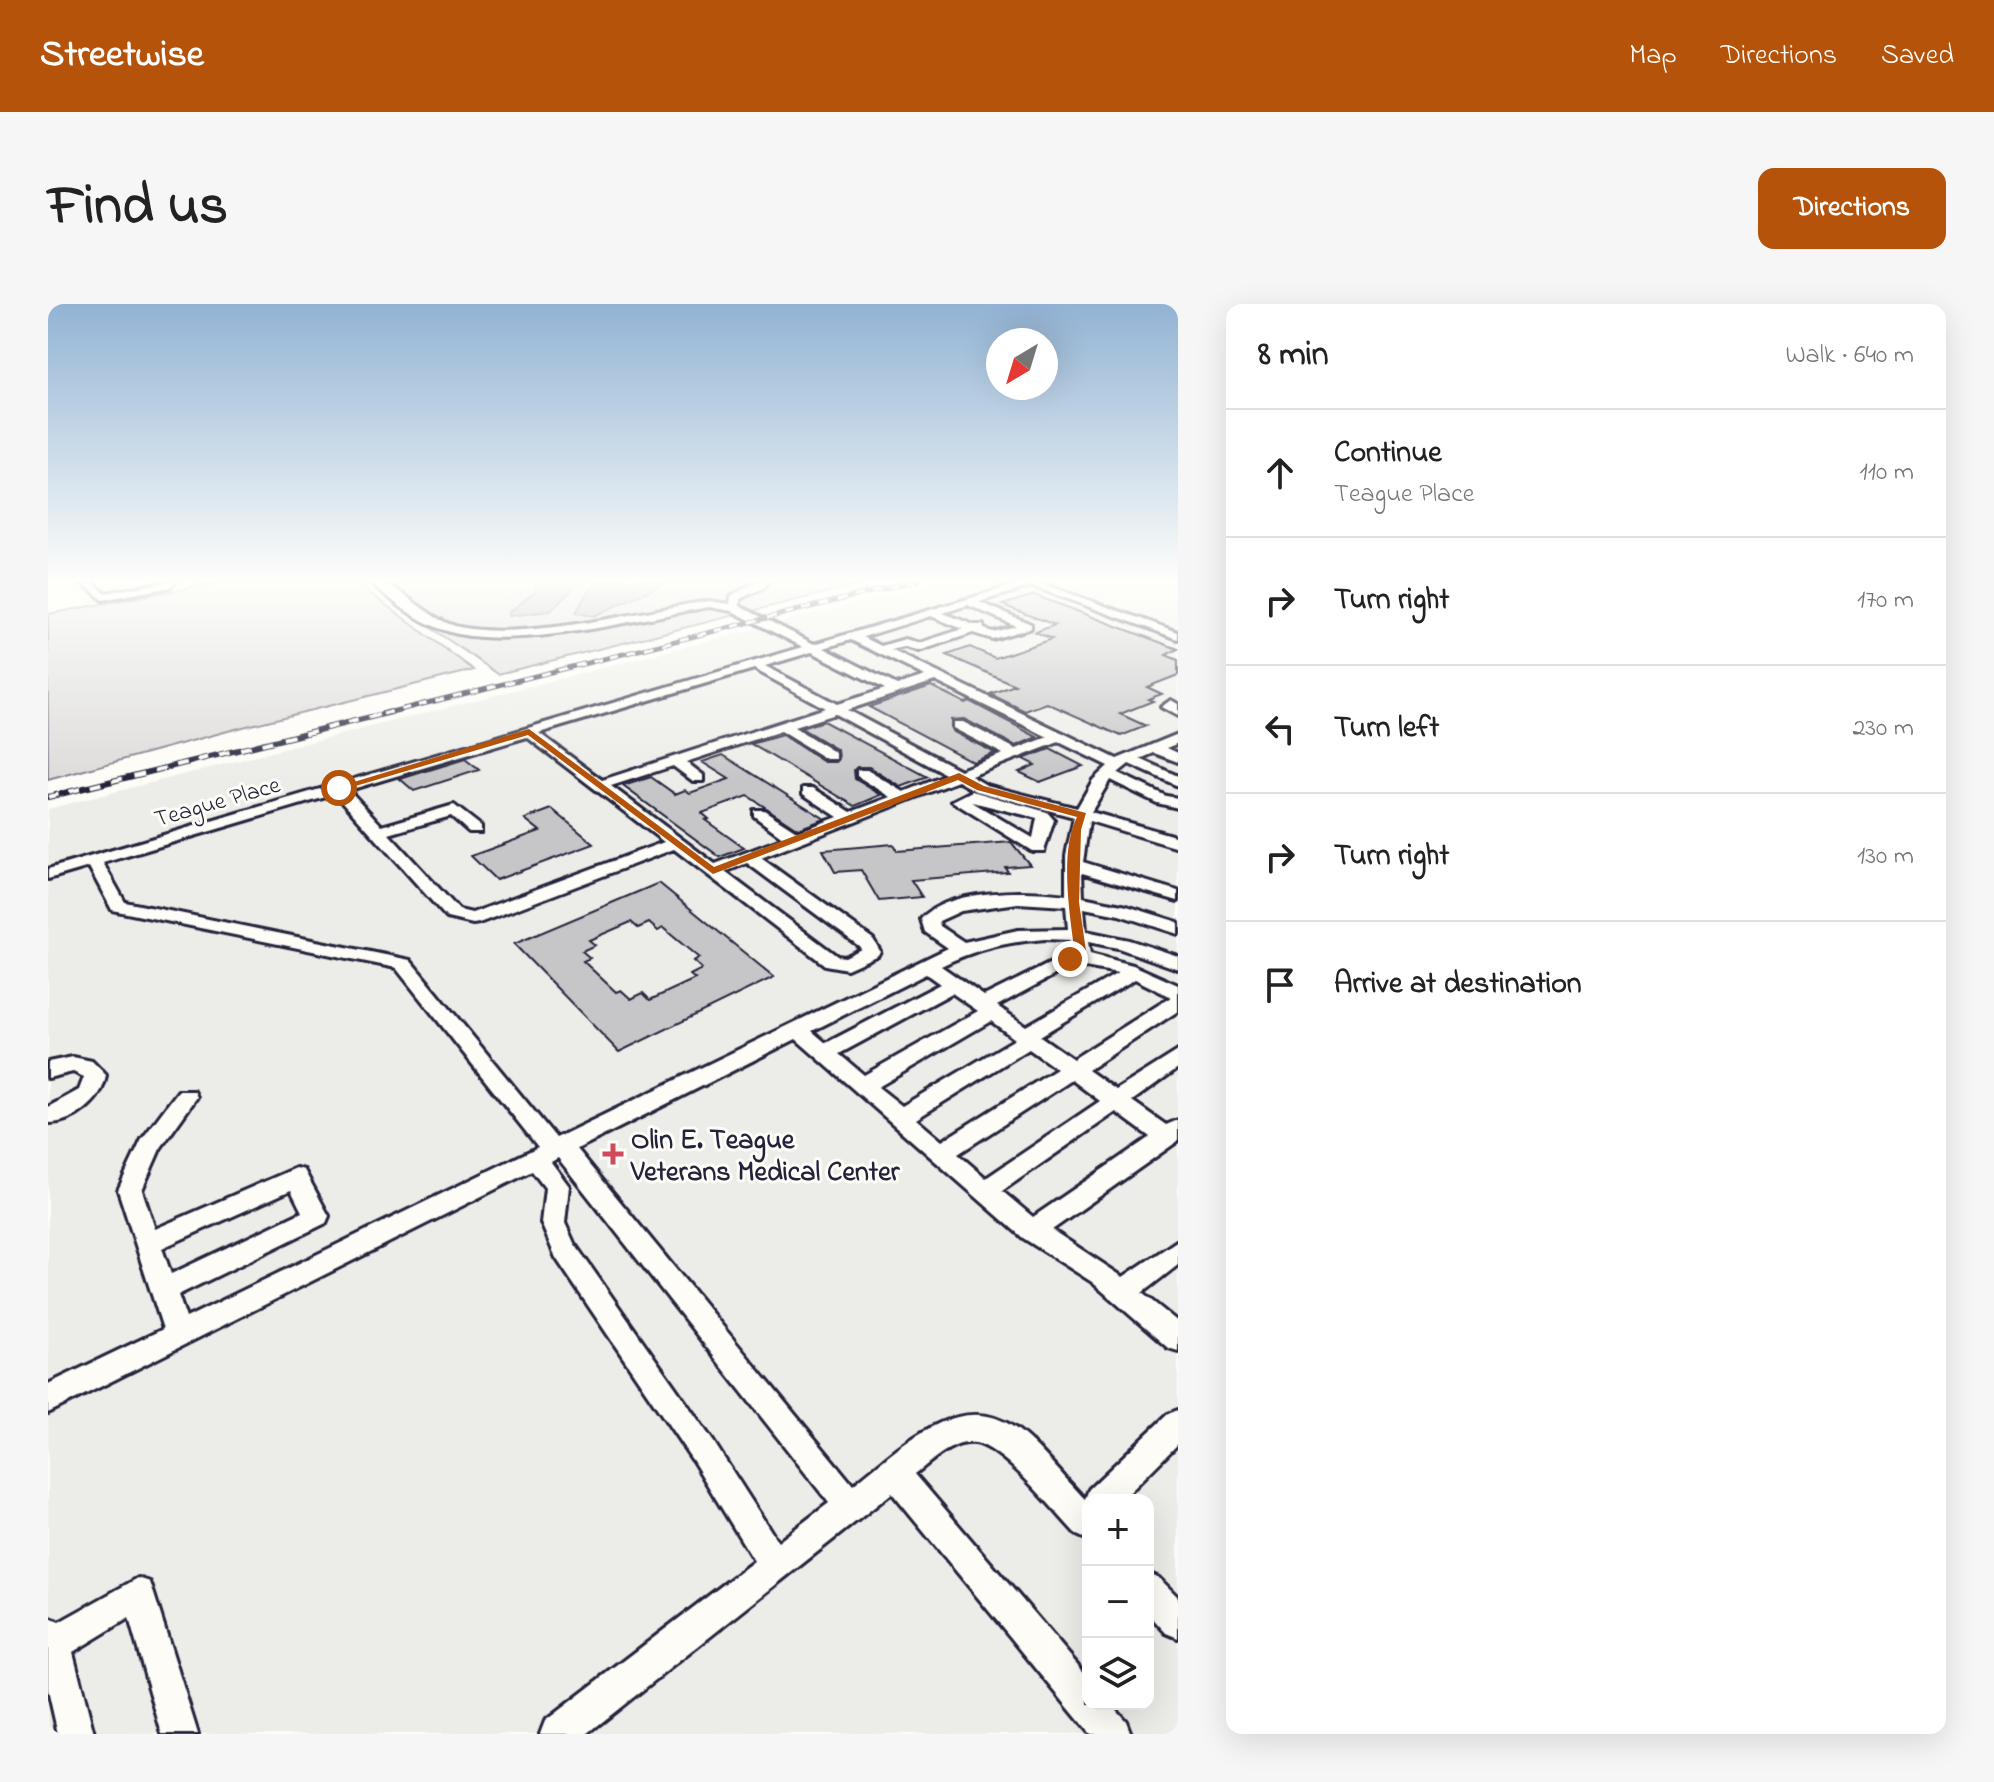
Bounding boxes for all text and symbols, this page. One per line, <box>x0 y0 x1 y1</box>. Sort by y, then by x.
text: Streetwise <box>40 28 204 84</box>
text: Map <box>1629 36 1677 77</box>
text: Directions <box>1721 36 1837 77</box>
text: Saved <box>1881 36 1954 77</box>
text: Find us <box>48 168 228 249</box>
button: Directions <box>1758 168 1946 249</box>
north arrow <box>986 328 1058 400</box>
text: 8 min <box>1258 331 1329 381</box>
text: Walk · 640 m <box>1785 337 1914 375</box>
text: Continue <box>1334 432 1442 476</box>
icon: ahead <box>1258 451 1302 495</box>
text: 110 m <box>1860 454 1914 492</box>
text: Teague Place <box>1334 476 1474 514</box>
icon: right <box>1258 579 1302 623</box>
text: Turn right <box>1334 579 1449 623</box>
text: 170 m <box>1857 582 1914 620</box>
icon: left <box>1258 707 1302 751</box>
text: Turn left <box>1334 707 1439 751</box>
text: 230 m <box>1852 710 1914 748</box>
street label: Teague Place <box>151 769 285 838</box>
route start <box>321 770 357 806</box>
icon: right <box>1258 835 1302 879</box>
text: Turn right <box>1334 835 1449 879</box>
text: 130 m <box>1857 838 1914 876</box>
route end <box>1052 941 1088 977</box>
icon: arrive <box>1258 963 1302 1007</box>
text: Arrive at destination <box>1334 963 1582 1007</box>
place label: Olin E. Teague Veterans Medical Center <box>630 1121 901 1194</box>
marker: Olin E. Teague Veterans Medical Center <box>602 1143 624 1165</box>
map controls <box>1082 1494 1154 1710</box>
button: + <box>1082 1494 1154 1566</box>
button: − <box>1082 1566 1154 1638</box>
button: layers <box>1082 1638 1154 1710</box>

